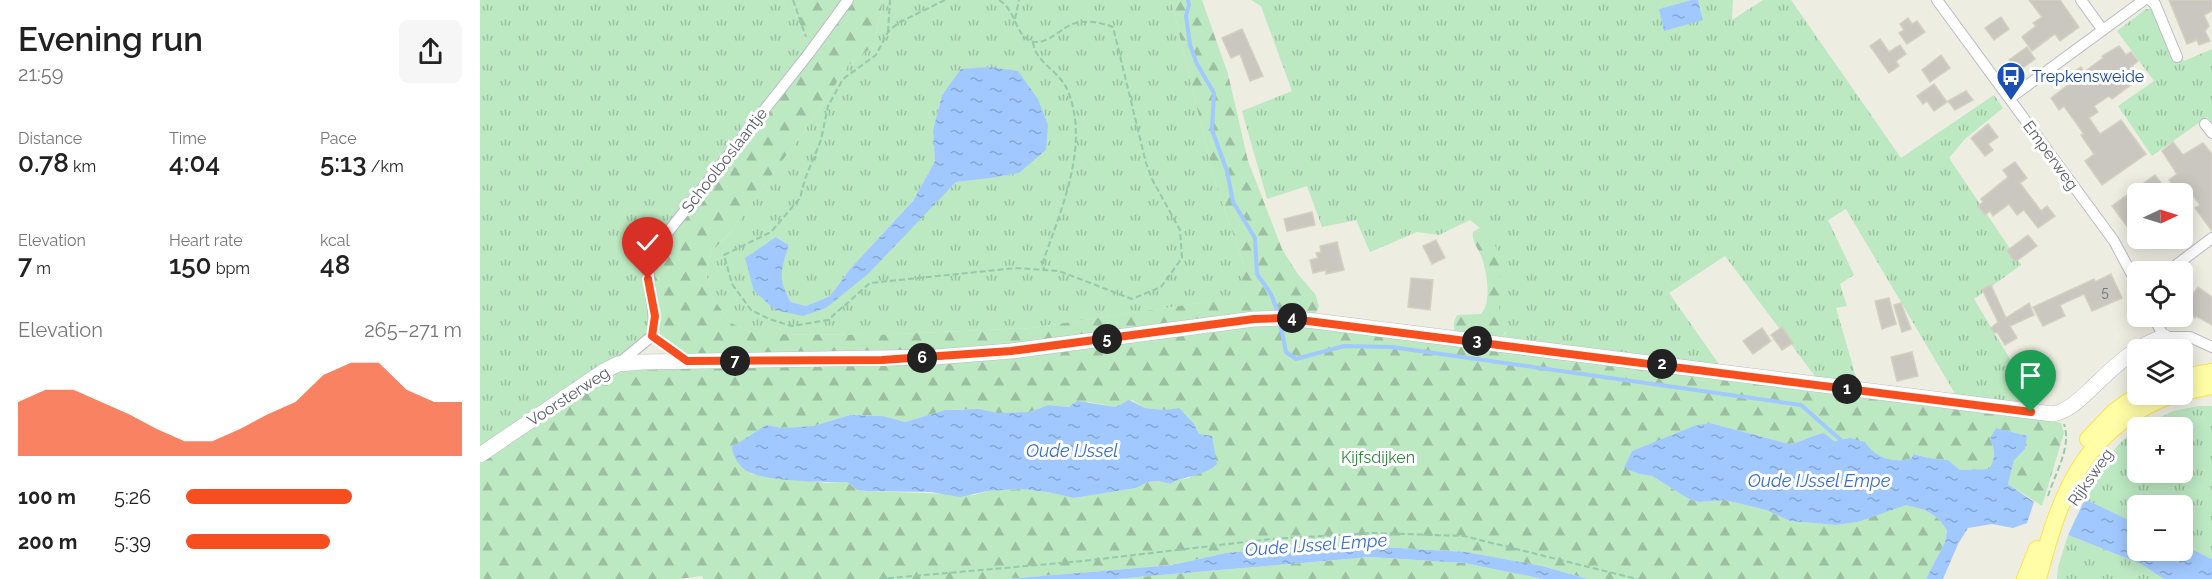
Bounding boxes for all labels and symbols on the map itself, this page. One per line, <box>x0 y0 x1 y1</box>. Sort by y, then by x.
bus stop icon: Trepkensweide <box>1995 60 2027 102</box>
place label: Trepkensweide <box>2032 67 2144 86</box>
street label: Schoolboslaantje <box>678 104 771 216</box>
street label: Emperweg <box>2019 117 2082 194</box>
north arrow <box>2127 183 2193 249</box>
pin <box>622 217 673 279</box>
house number: 5 <box>2101 284 2109 300</box>
pin: 4 <box>1277 303 1307 333</box>
pin: 5 <box>1092 324 1122 354</box>
pin: 3 <box>1462 326 1492 356</box>
pin: 6 <box>907 343 937 373</box>
pin: 7 <box>720 346 750 376</box>
pin: 2 <box>1647 349 1677 379</box>
pin <box>2005 350 2056 412</box>
street label: Voorsterweg <box>524 363 613 430</box>
pin: 1 <box>1832 374 1862 404</box>
water label: Oude IJssel <box>1026 440 1118 461</box>
street label: Rijksweg <box>2064 445 2117 510</box>
park label: Kijfsdijken <box>1341 448 1415 467</box>
water label: Oude IJssel Empe <box>1748 470 1891 491</box>
water label: Oude IJssel Empe <box>1244 529 1388 560</box>

